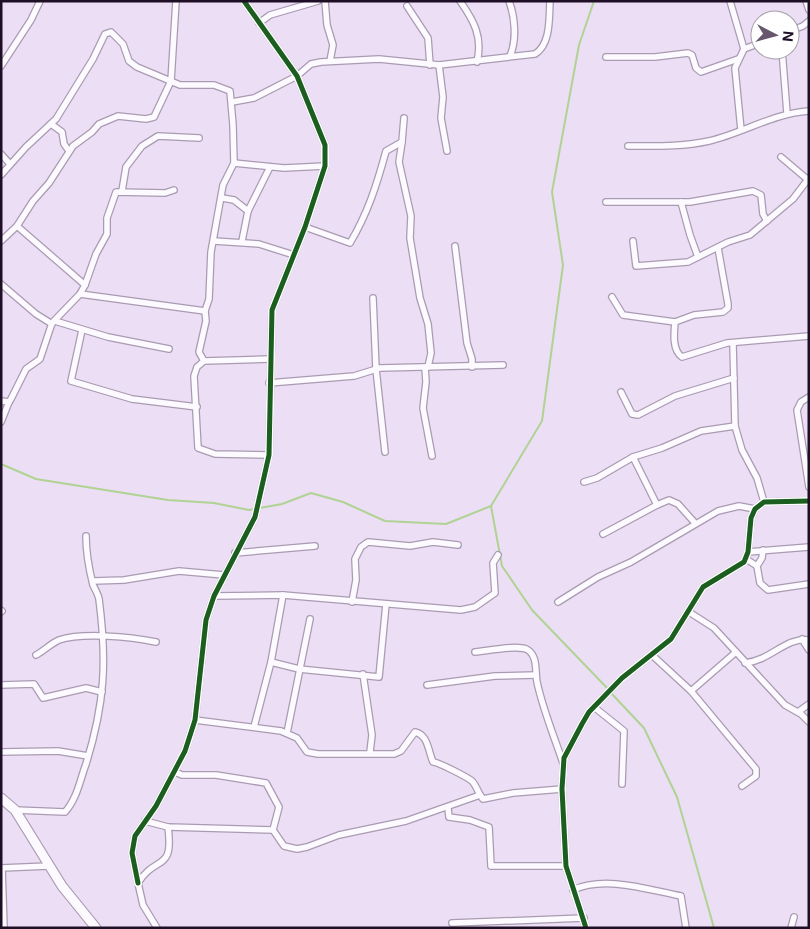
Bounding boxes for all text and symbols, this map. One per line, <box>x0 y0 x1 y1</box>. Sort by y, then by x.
north arrow <box>750 10 800 60</box>
text: N <box>779 30 797 43</box>

